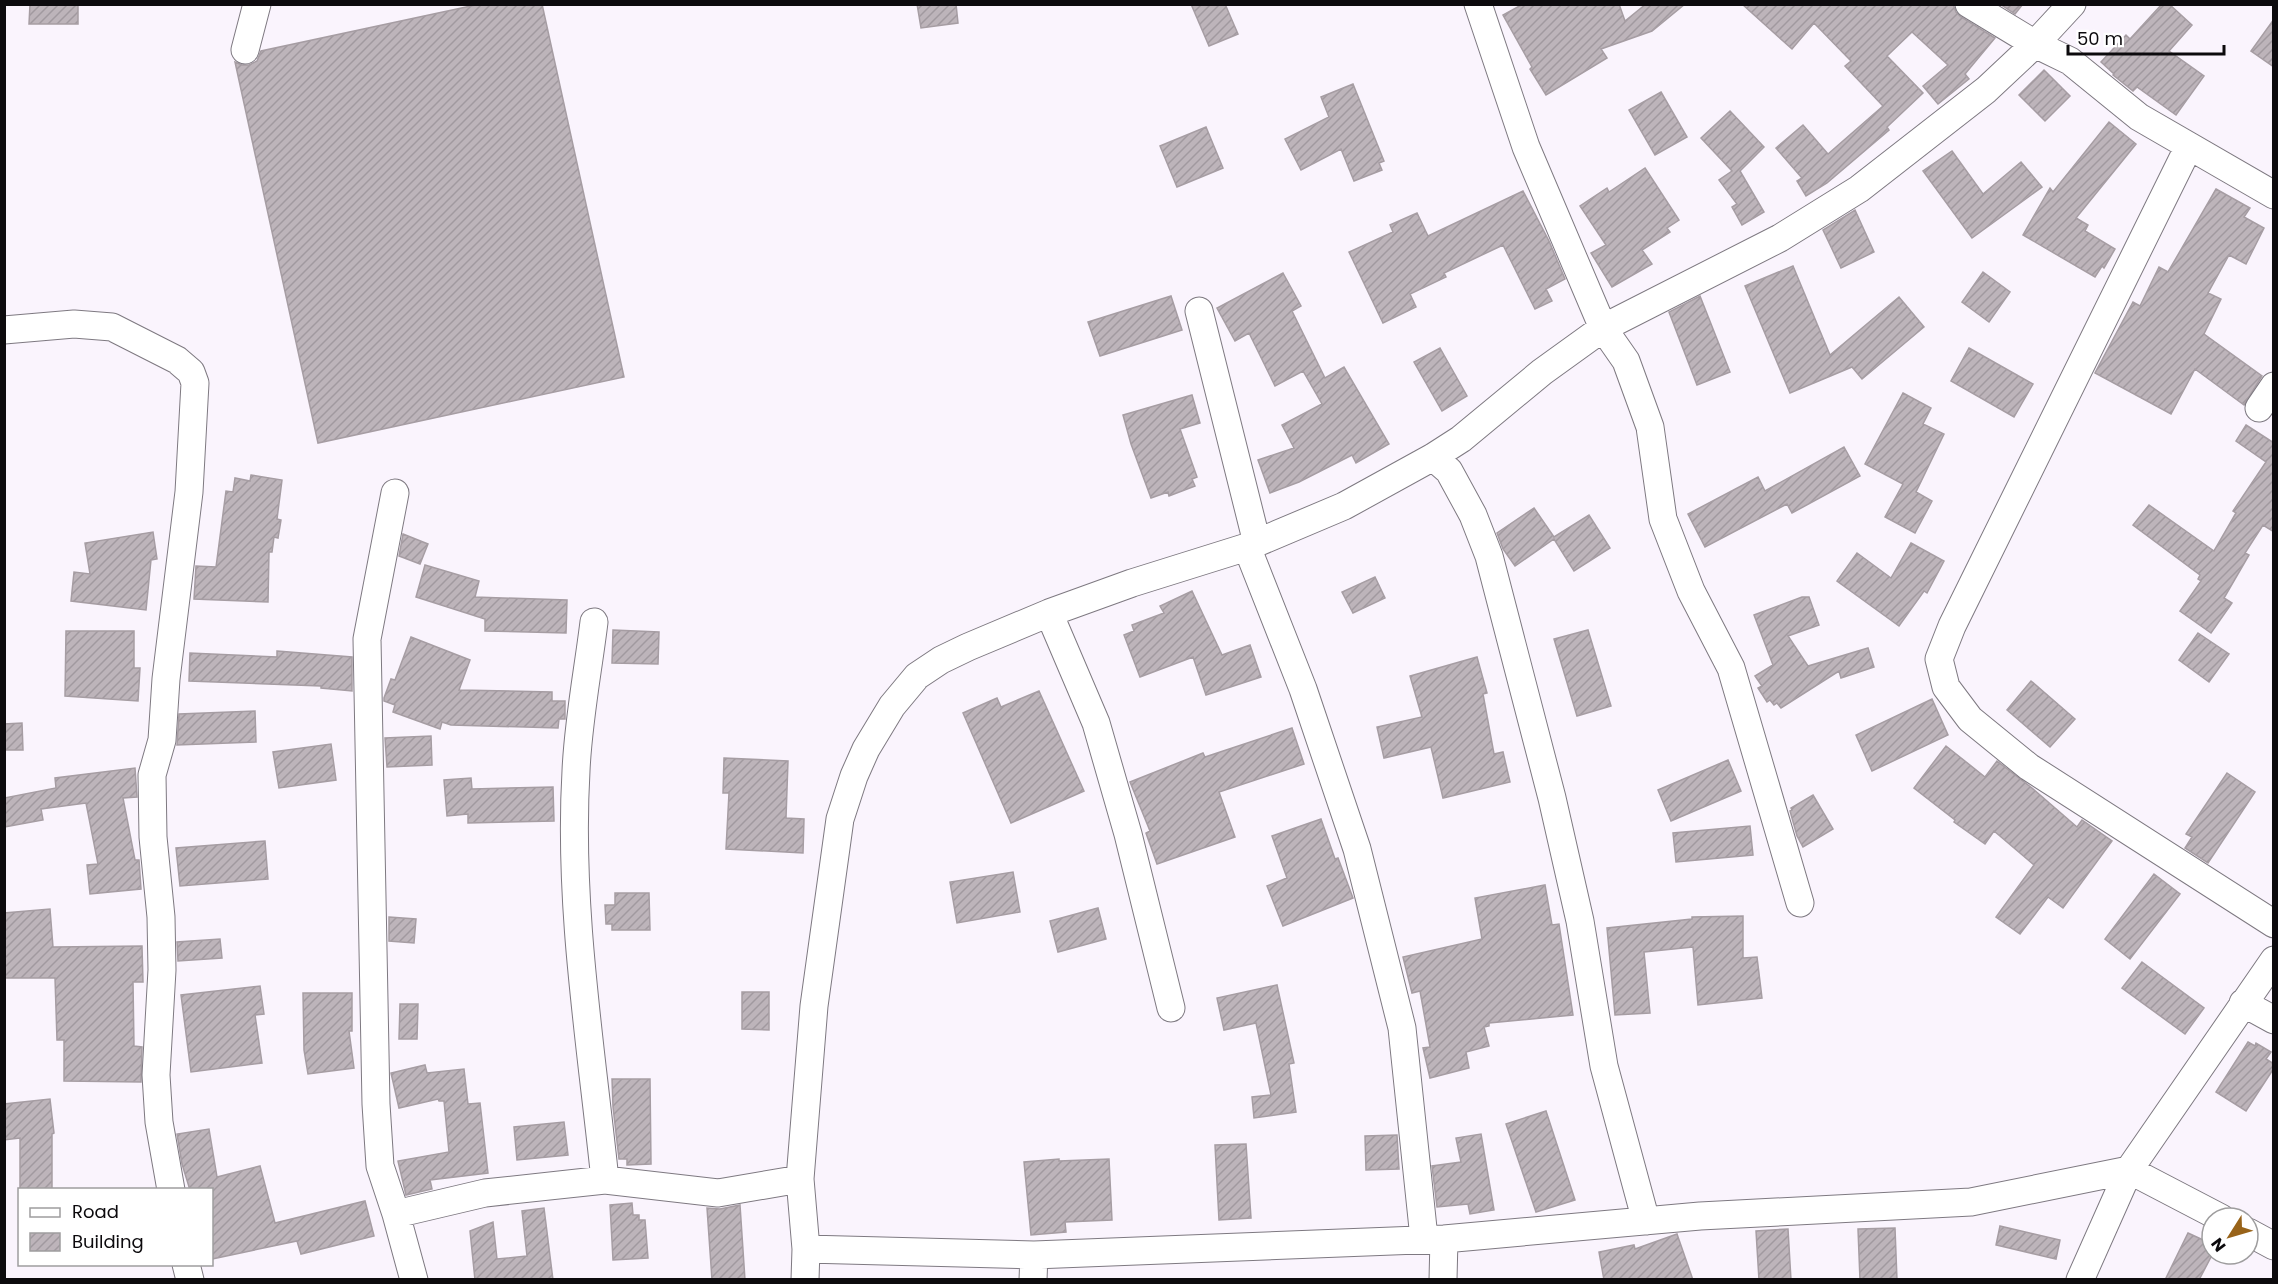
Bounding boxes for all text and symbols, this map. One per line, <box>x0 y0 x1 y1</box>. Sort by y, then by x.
scale bar <box>2068 18 2224 56</box>
text: 50 m <box>2077 26 2123 51</box>
legend <box>18 1188 213 1266</box>
text: Road <box>72 1199 119 1224</box>
north arrow <box>2200 1206 2260 1266</box>
text: Building <box>72 1229 144 1254</box>
text: N <box>2206 1233 2231 1256</box>

